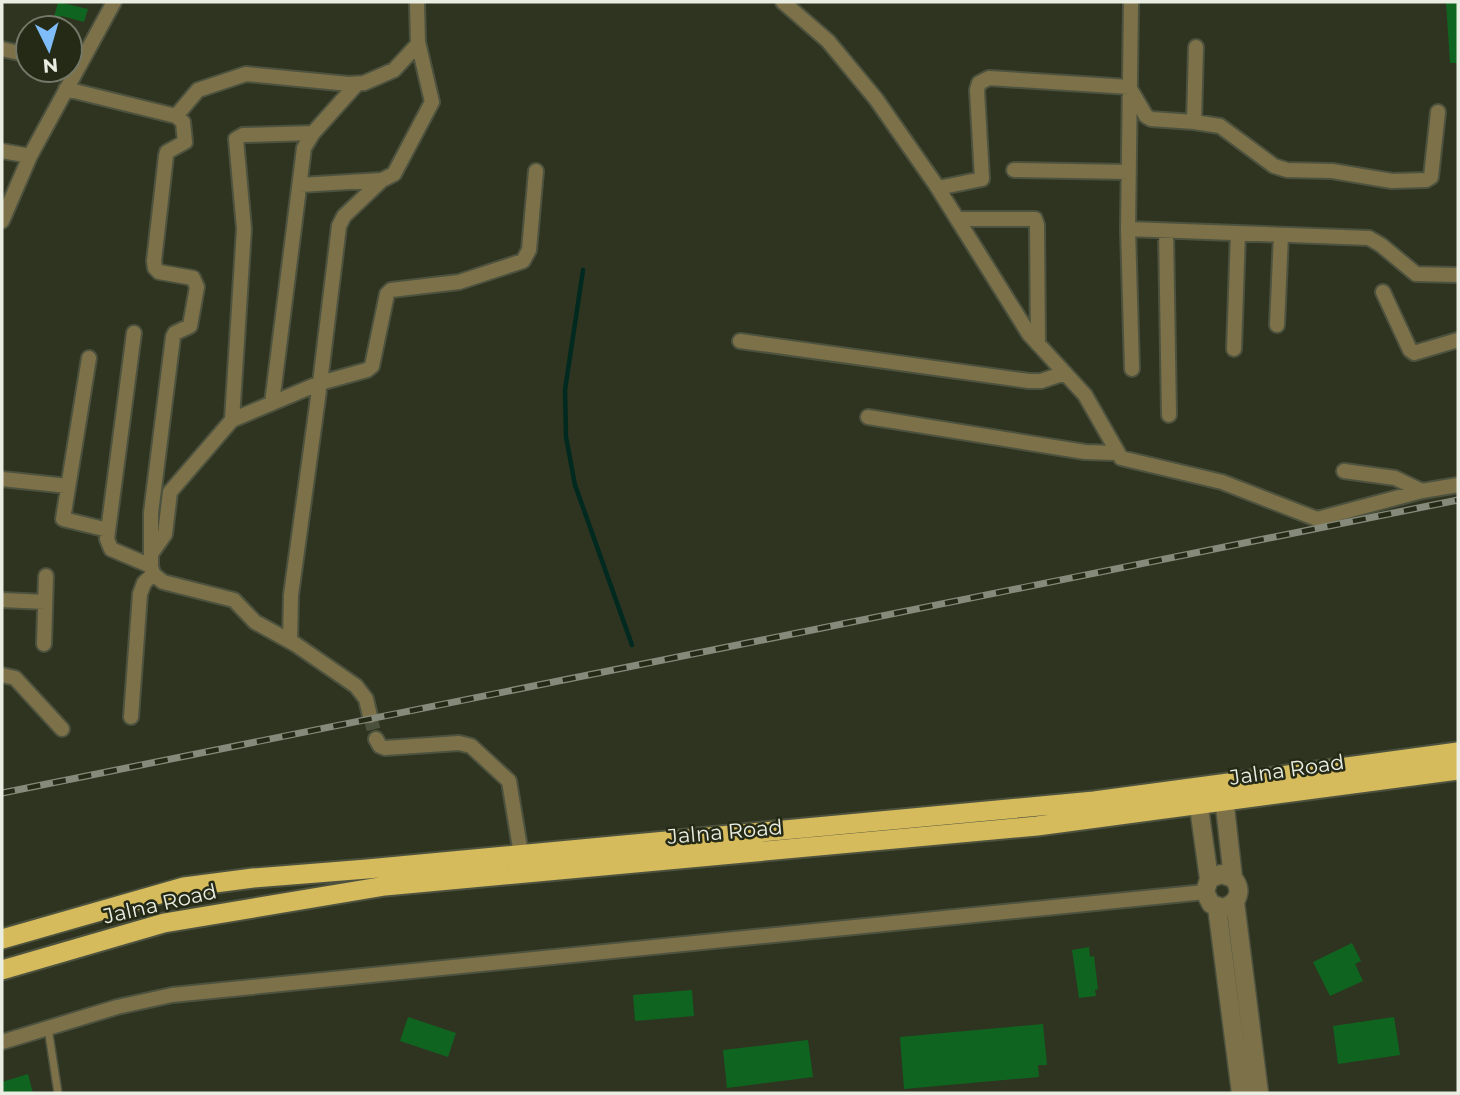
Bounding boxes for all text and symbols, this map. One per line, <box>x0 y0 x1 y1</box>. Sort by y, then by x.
north arrow <box>14 14 84 84</box>
text: N <box>42 53 59 78</box>
street label: Jalna Road <box>1227 749 1346 790</box>
street label: Jalna Road <box>665 814 784 849</box>
street label: Jalna Road <box>100 878 219 929</box>

